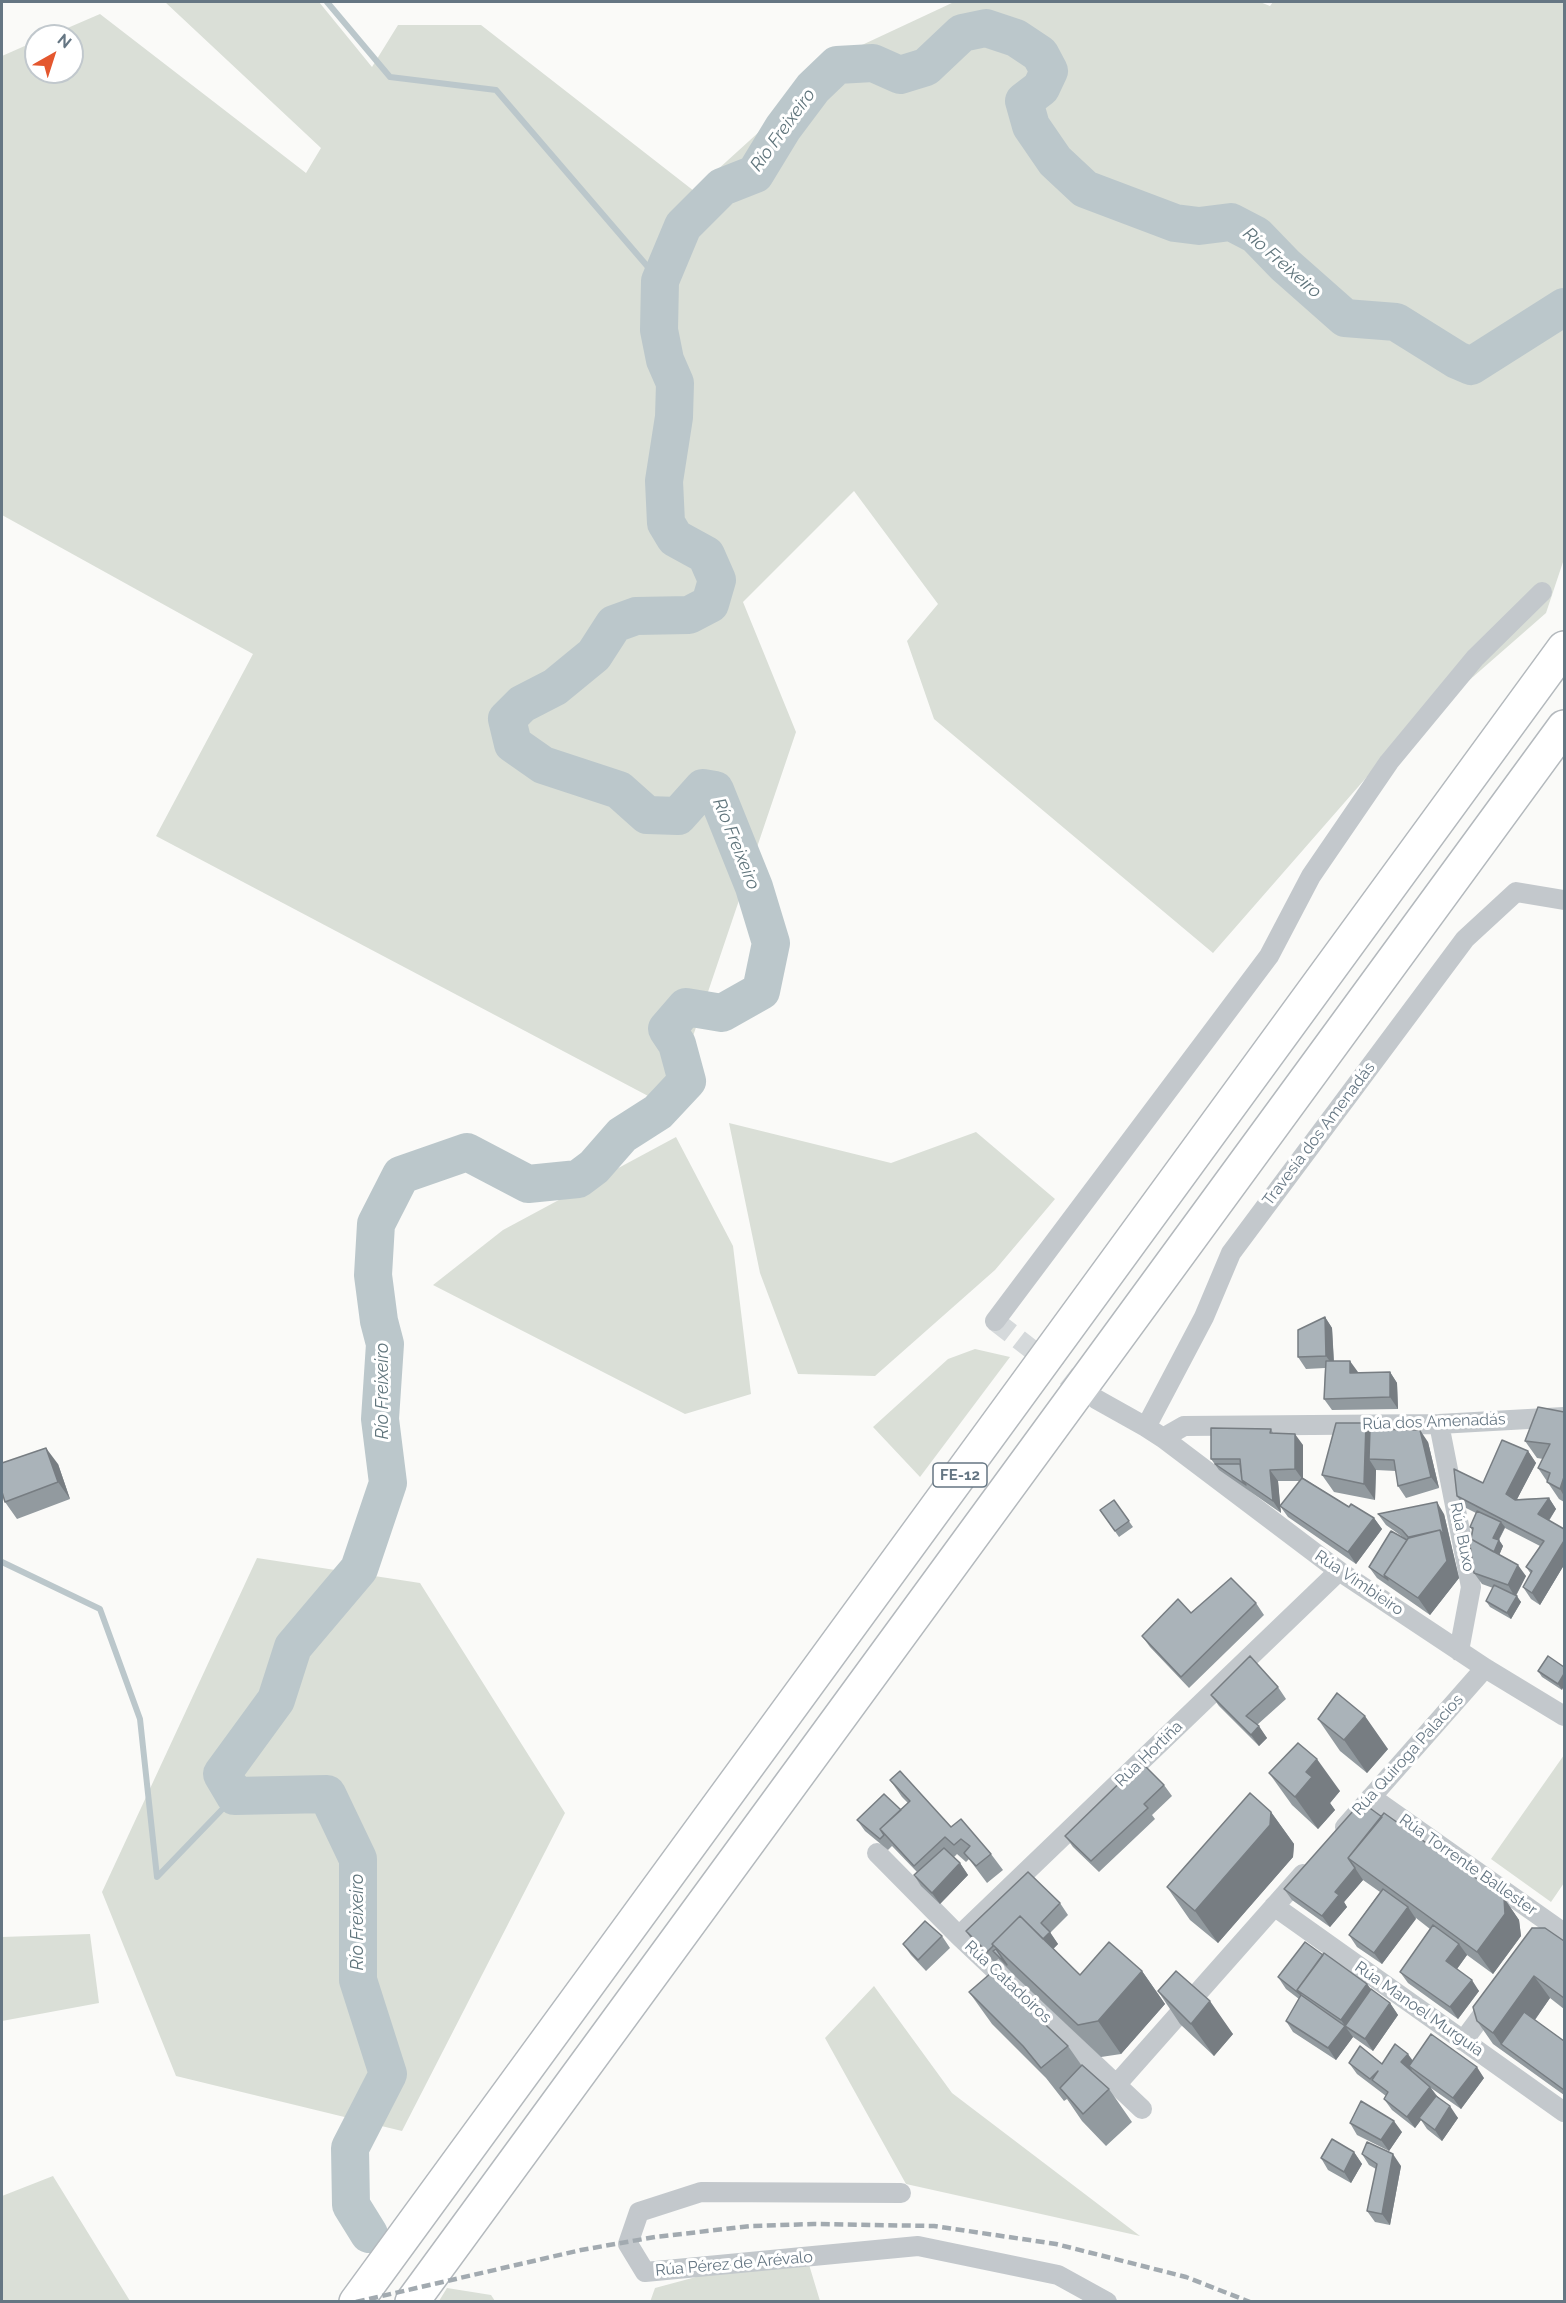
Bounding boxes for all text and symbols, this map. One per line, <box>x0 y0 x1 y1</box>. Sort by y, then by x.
north arrow <box>24 24 84 84</box>
text: N <box>54 30 75 52</box>
water label: Río Freixeiro <box>746 85 820 175</box>
water label: Río Freixeiro <box>1238 223 1326 303</box>
water label: Río Freixeiro <box>708 795 764 893</box>
street label: Travesía dos Amenadás <box>1259 1058 1379 1210</box>
water label: Río Freixeiro <box>372 1343 394 1439</box>
street label: Rúa dos Amenadás <box>1362 1410 1506 1434</box>
road number: FE-12 <box>933 1463 987 1487</box>
street label: Rúa Buxo <box>1446 1501 1478 1573</box>
street label: Rúa Vimbieiro <box>1311 1546 1407 1620</box>
street label: Rúa Quiroga Palacios <box>1349 1690 1467 1820</box>
street label: Rúa Hortiña <box>1111 1717 1187 1791</box>
street label: Rúa Torrente Ballester <box>1395 1810 1541 1920</box>
water label: Río Freixeiro <box>347 1874 369 1970</box>
street label: Rúa Catadoiros <box>961 1937 1055 2027</box>
street label: Rúa Manoel Murguía <box>1351 1957 1487 2061</box>
street label: Rúa Pérez de Arévalo <box>654 2248 814 2280</box>

